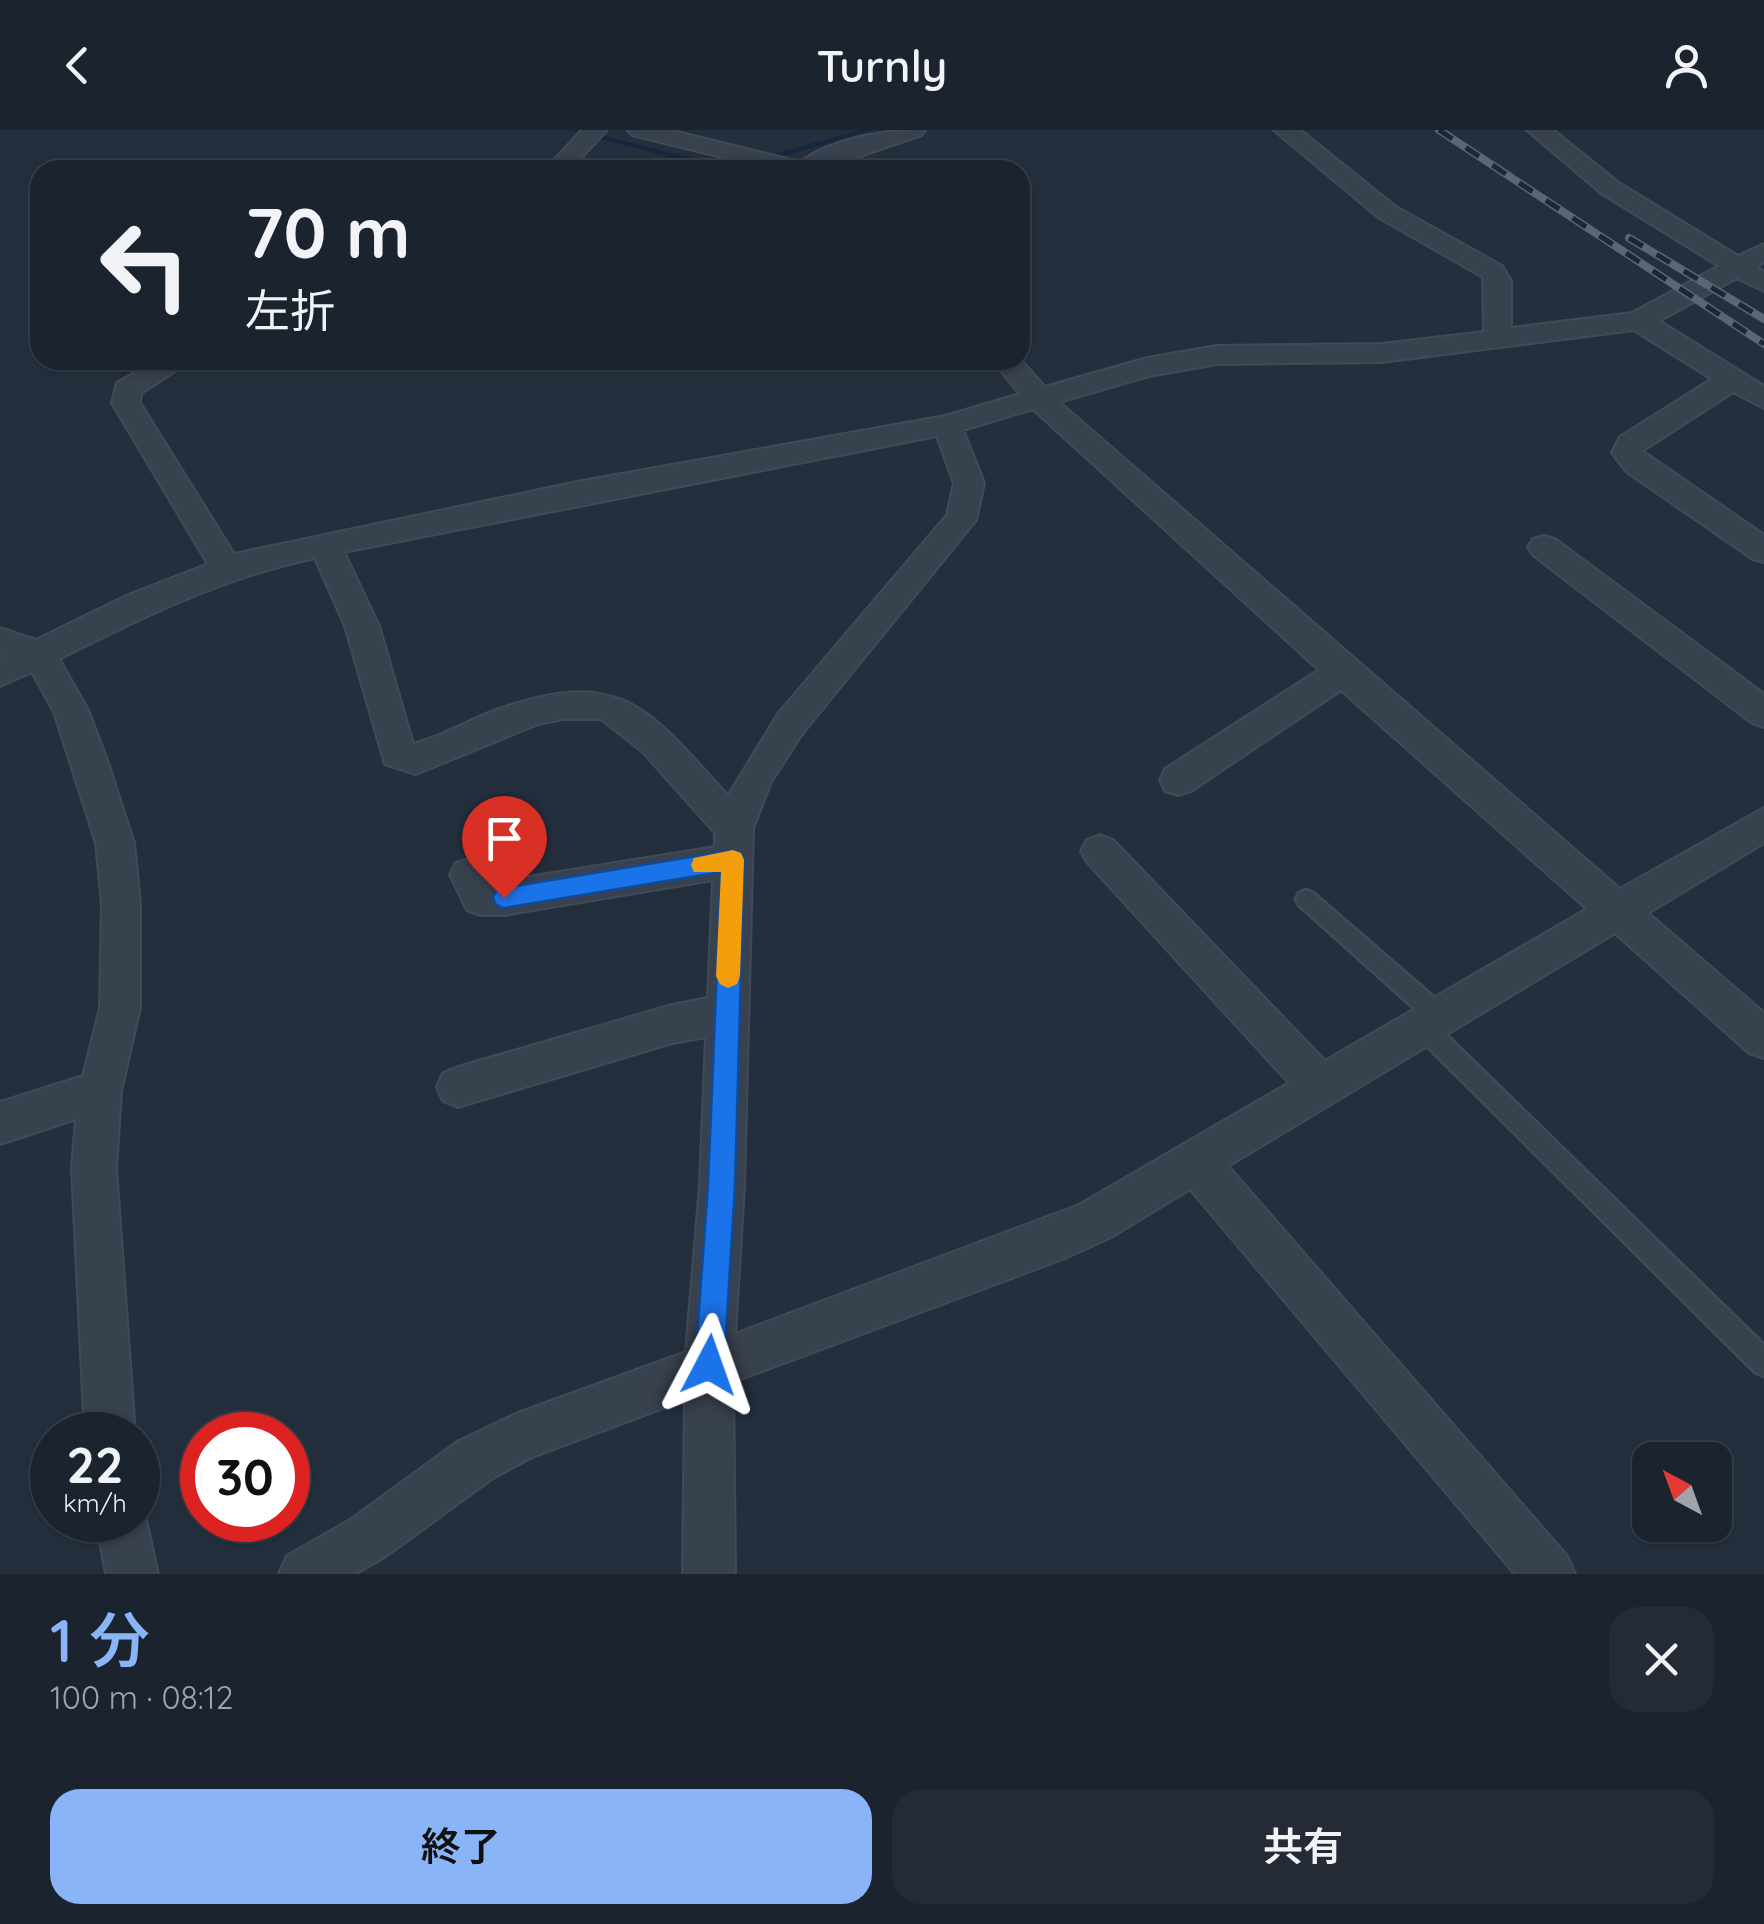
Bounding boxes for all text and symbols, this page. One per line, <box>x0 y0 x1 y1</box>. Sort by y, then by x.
text: Turnly <box>817 37 948 93</box>
icon: back <box>50 38 105 93</box>
icon: person <box>1659 38 1714 93</box>
text: 70 m <box>245 188 411 276</box>
icon: left <box>80 200 210 330</box>
text: 左折 <box>245 282 335 338</box>
pin <box>462 796 547 899</box>
icon: arrive <box>477 811 532 866</box>
position arrow <box>657 1313 761 1417</box>
speed limit sign: 30 <box>180 1412 310 1542</box>
text: 22 <box>67 1433 123 1496</box>
north arrow <box>1632 1442 1732 1542</box>
map controls <box>1632 1442 1732 1542</box>
text: km/h <box>63 1487 127 1518</box>
text: 1 分 <box>50 1602 150 1677</box>
button: close <box>1609 1607 1714 1712</box>
text: 100 m · 08:12 <box>50 1677 233 1717</box>
button: 終了 <box>50 1789 872 1904</box>
button: 共有 <box>892 1789 1714 1904</box>

